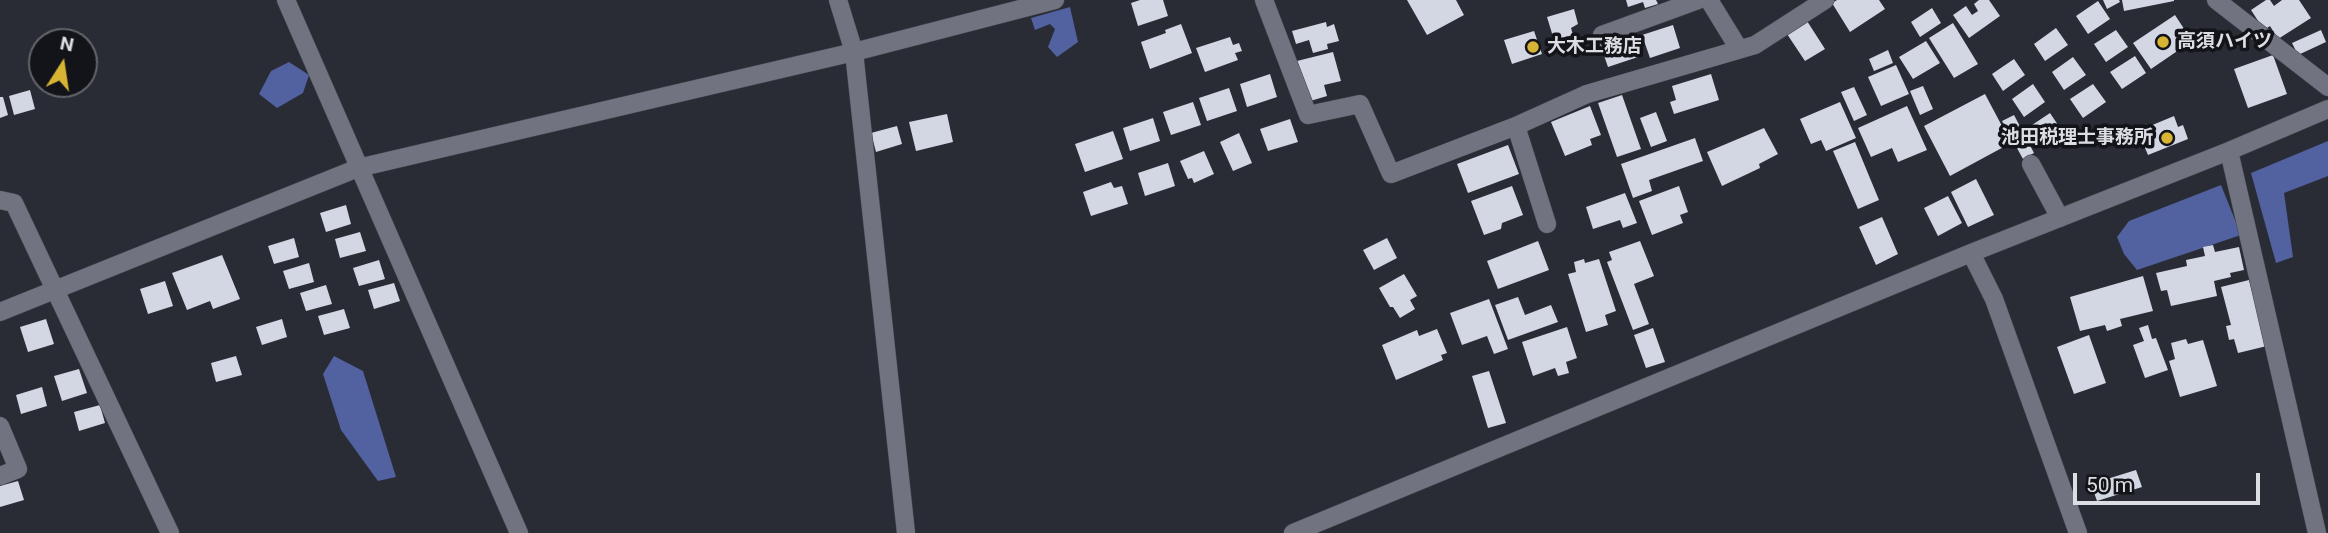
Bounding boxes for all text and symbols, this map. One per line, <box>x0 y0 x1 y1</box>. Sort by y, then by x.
north arrow <box>28 28 98 98</box>
text: N <box>58 31 76 57</box>
place label: 高須ハイツ <box>2177 31 2272 53</box>
marker: 高須ハイツ <box>2155 34 2171 50</box>
place label: 大木工務店 <box>1547 36 1642 58</box>
marker: 大木工務店 <box>1525 39 1541 55</box>
place label: 池田税理士事務所 <box>2001 127 2153 149</box>
marker: 池田税理士事務所 <box>2159 130 2175 146</box>
scale bar <box>2076 460 2263 504</box>
text: 50 m <box>2086 473 2133 497</box>

